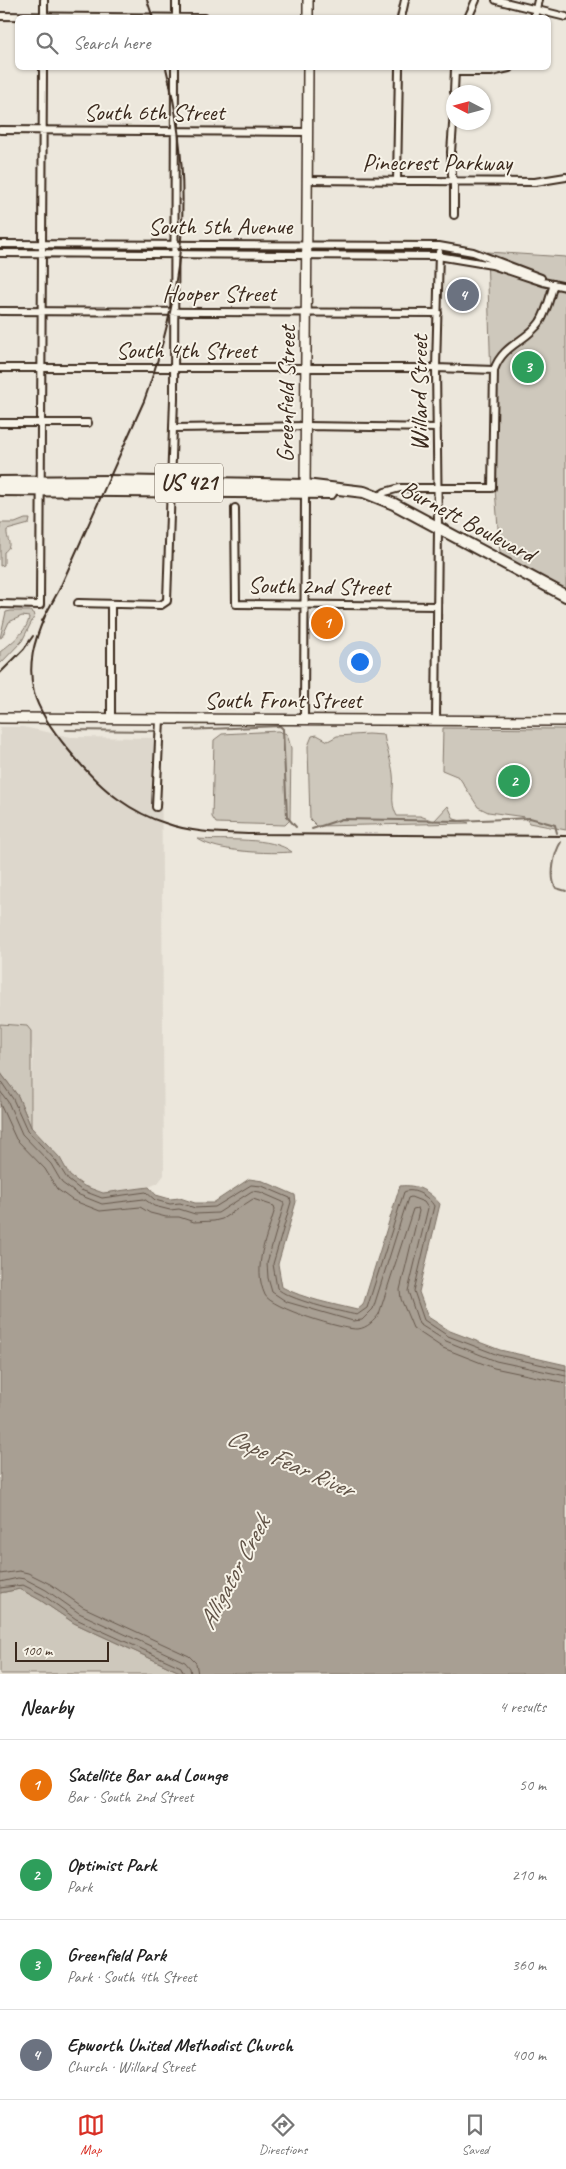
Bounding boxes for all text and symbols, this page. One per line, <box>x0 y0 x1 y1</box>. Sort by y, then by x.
search box <box>15 15 551 70</box>
icon: search <box>33 29 61 57</box>
text: Search here <box>73 31 150 55</box>
north arrow <box>446 85 491 130</box>
street label: South 6th Street <box>84 97 226 127</box>
street label: Pinecrest Parkway <box>362 147 514 177</box>
street label: South 5th Avenue <box>148 211 294 241</box>
pin: 4 <box>447 276 479 314</box>
street label: Hooper Street <box>162 278 278 308</box>
street label: Greenfield Street <box>270 323 302 463</box>
street label: Willard Street <box>404 333 434 451</box>
street label: South 4th Street <box>116 335 258 365</box>
pin: 3 <box>512 348 544 386</box>
road number: US 421 <box>155 463 223 502</box>
street label: Burnett Boulevard <box>396 473 543 571</box>
street label: South 2nd Street <box>248 570 392 602</box>
pin: 1 <box>311 604 343 642</box>
your location <box>347 649 373 675</box>
street label: South Front Street <box>204 685 364 715</box>
pin: 2 <box>498 762 530 800</box>
water label: Cape Fear River <box>222 1421 363 1507</box>
water label: Alligator Creek <box>191 1507 279 1635</box>
scale bar <box>15 1639 109 1662</box>
text: 100 m <box>22 1642 52 1659</box>
text: Nearby <box>20 1694 73 1720</box>
text: 4 results <box>499 1697 546 1717</box>
text: Satellite Bar and Lounge <box>67 1763 227 1787</box>
text: 1 <box>32 1775 40 1795</box>
text: 50 m <box>519 1775 546 1795</box>
text: Bar · South 2nd Street <box>67 1787 194 1807</box>
text: Optimist Park <box>67 1853 156 1877</box>
text: 2 <box>32 1865 40 1885</box>
text: 210 m <box>512 1865 546 1885</box>
text: Park <box>67 1877 92 1897</box>
text: Greenfield Park <box>67 1943 166 1967</box>
text: 3 <box>32 1955 40 1975</box>
text: 360 m <box>512 1955 546 1975</box>
text: Park · South 4th Street <box>67 1967 197 1987</box>
text: Epworth United Methodist Church <box>67 2033 293 2057</box>
text: 4 <box>32 2045 40 2065</box>
text: 400 m <box>512 2045 546 2065</box>
text: Church · Willard Street <box>67 2057 195 2077</box>
tab: Map <box>77 2111 105 2158</box>
tab: Directions <box>259 2111 307 2158</box>
tab: Saved <box>461 2111 489 2158</box>

